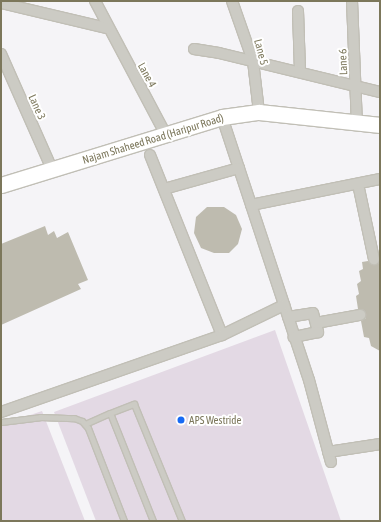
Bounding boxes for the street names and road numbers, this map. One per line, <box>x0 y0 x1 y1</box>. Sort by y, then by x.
street label: Lane 5 <box>251 38 271 66</box>
street label: Lane 6 <box>336 49 350 75</box>
street label: Lane 4 <box>135 60 159 90</box>
street label: Lane 3 <box>26 92 48 122</box>
street label: Najam Shaheed Road (Haripur Road) <box>81 111 225 167</box>

